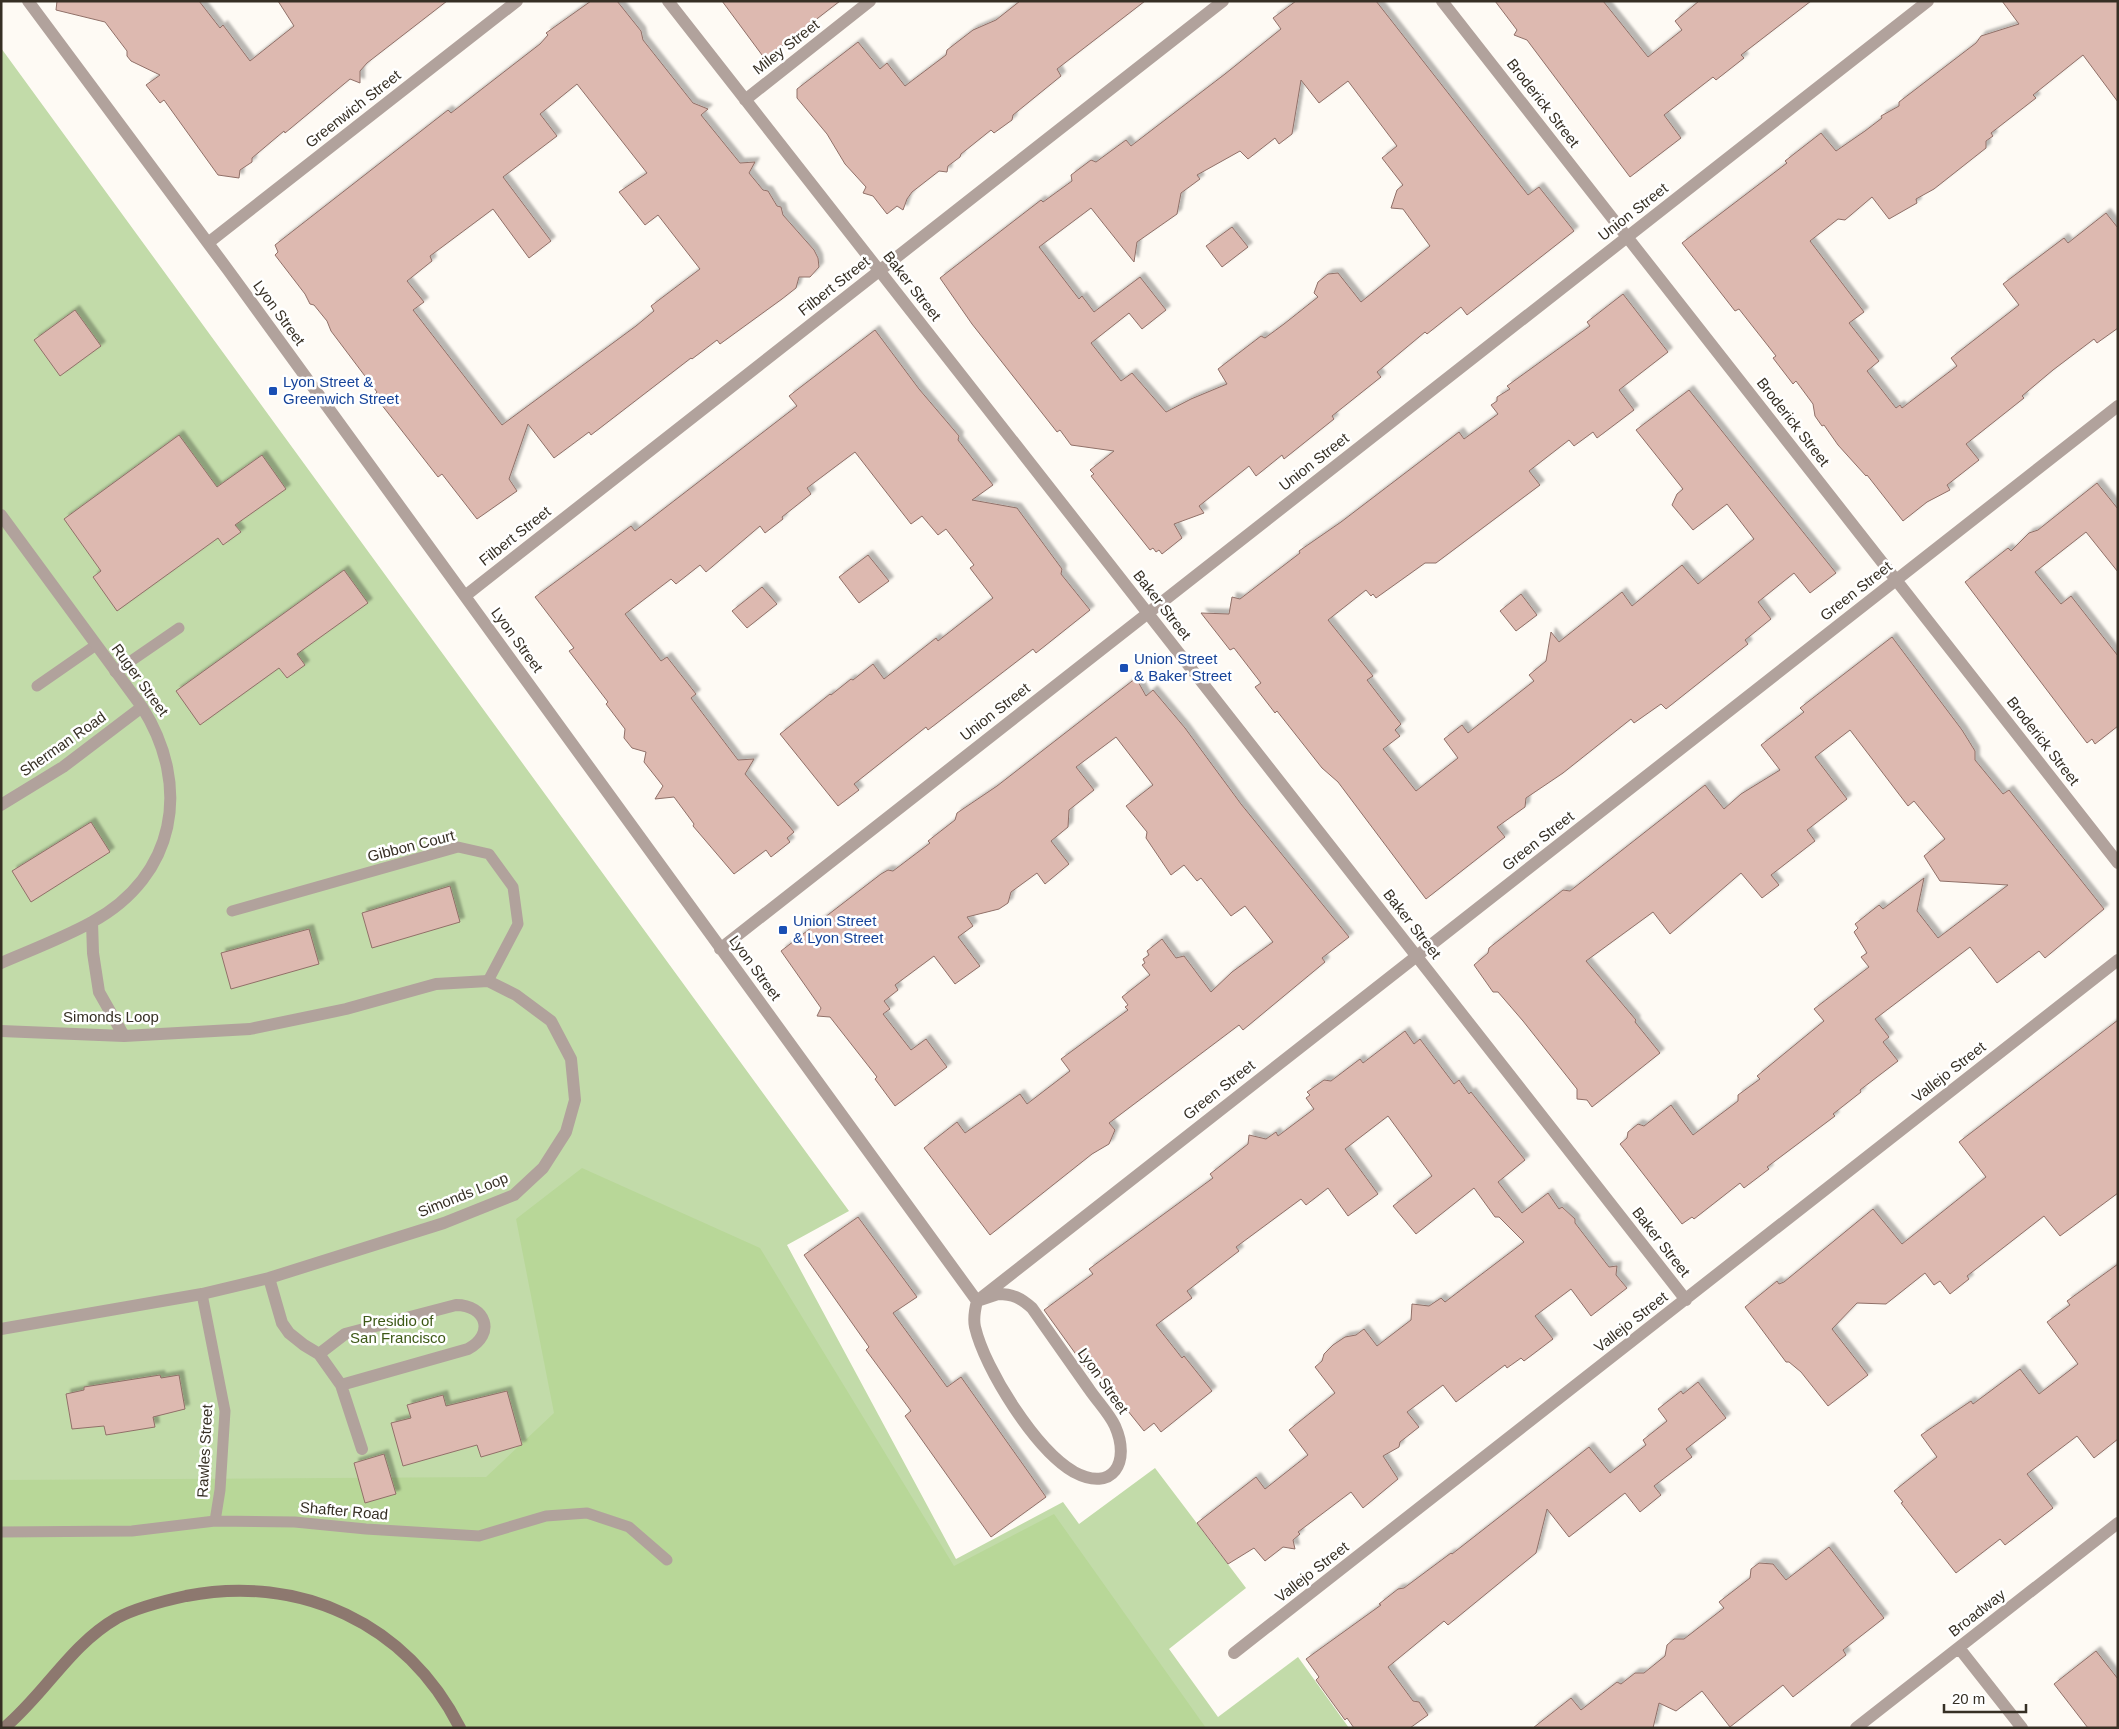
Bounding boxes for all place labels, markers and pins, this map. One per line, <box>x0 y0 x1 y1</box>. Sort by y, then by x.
place label: Lyon Street & Greenwich Street <box>283 373 400 407</box>
marker: Lyon Street & Greenwich Street <box>267 385 279 397</box>
place label: Union Street & Baker Street <box>1134 650 1232 684</box>
marker: Union Street & Baker Street <box>1118 662 1130 674</box>
place label: Union Street & Lyon Street <box>793 912 884 946</box>
marker: Union Street & Lyon Street <box>777 924 789 936</box>

